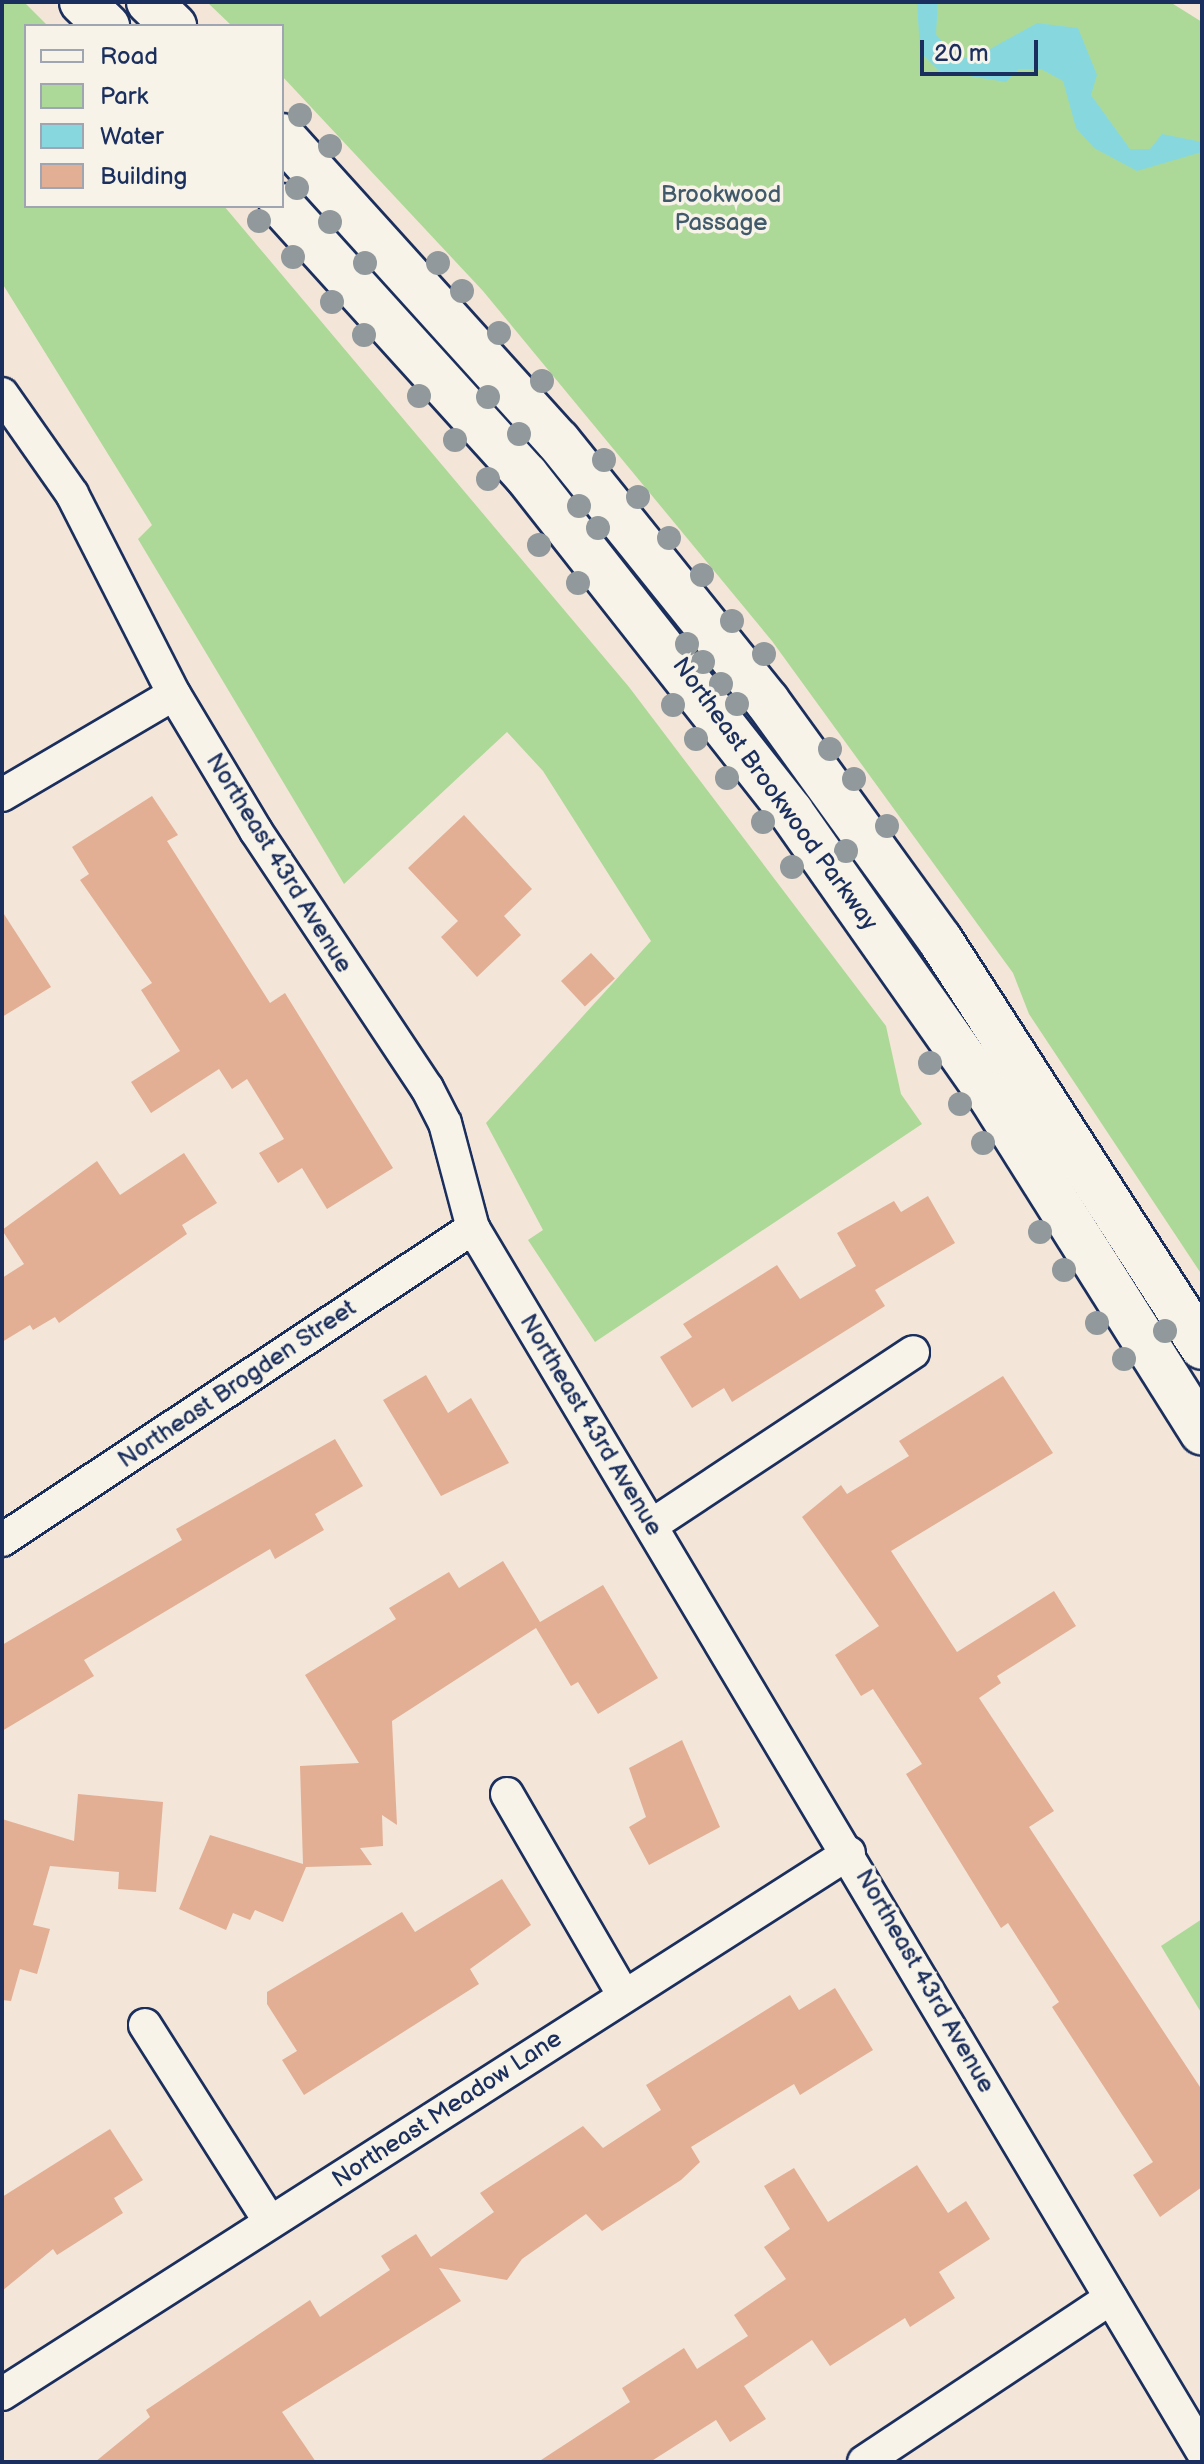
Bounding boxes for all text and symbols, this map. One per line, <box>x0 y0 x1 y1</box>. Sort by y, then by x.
legend <box>24 24 284 208</box>
scale bar <box>924 24 1042 74</box>
text: 20 m <box>934 39 989 68</box>
text: Road <box>100 42 158 71</box>
text: Park <box>100 82 148 111</box>
text: Water <box>100 122 164 151</box>
text: Building <box>100 162 187 191</box>
park label: Brookwood Passage <box>661 181 781 237</box>
street label: Northeast Brookwood Parkway <box>666 652 884 936</box>
street label: Northeast 43rd Avenue <box>200 748 358 978</box>
street label: Northeast Brogden Street <box>113 1294 361 1474</box>
street label: Northeast 43rd Avenue <box>513 1309 669 1541</box>
street label: Northeast 43rd Avenue <box>849 1864 1001 2098</box>
street label: Northeast Meadow Lane <box>327 2024 567 2194</box>

